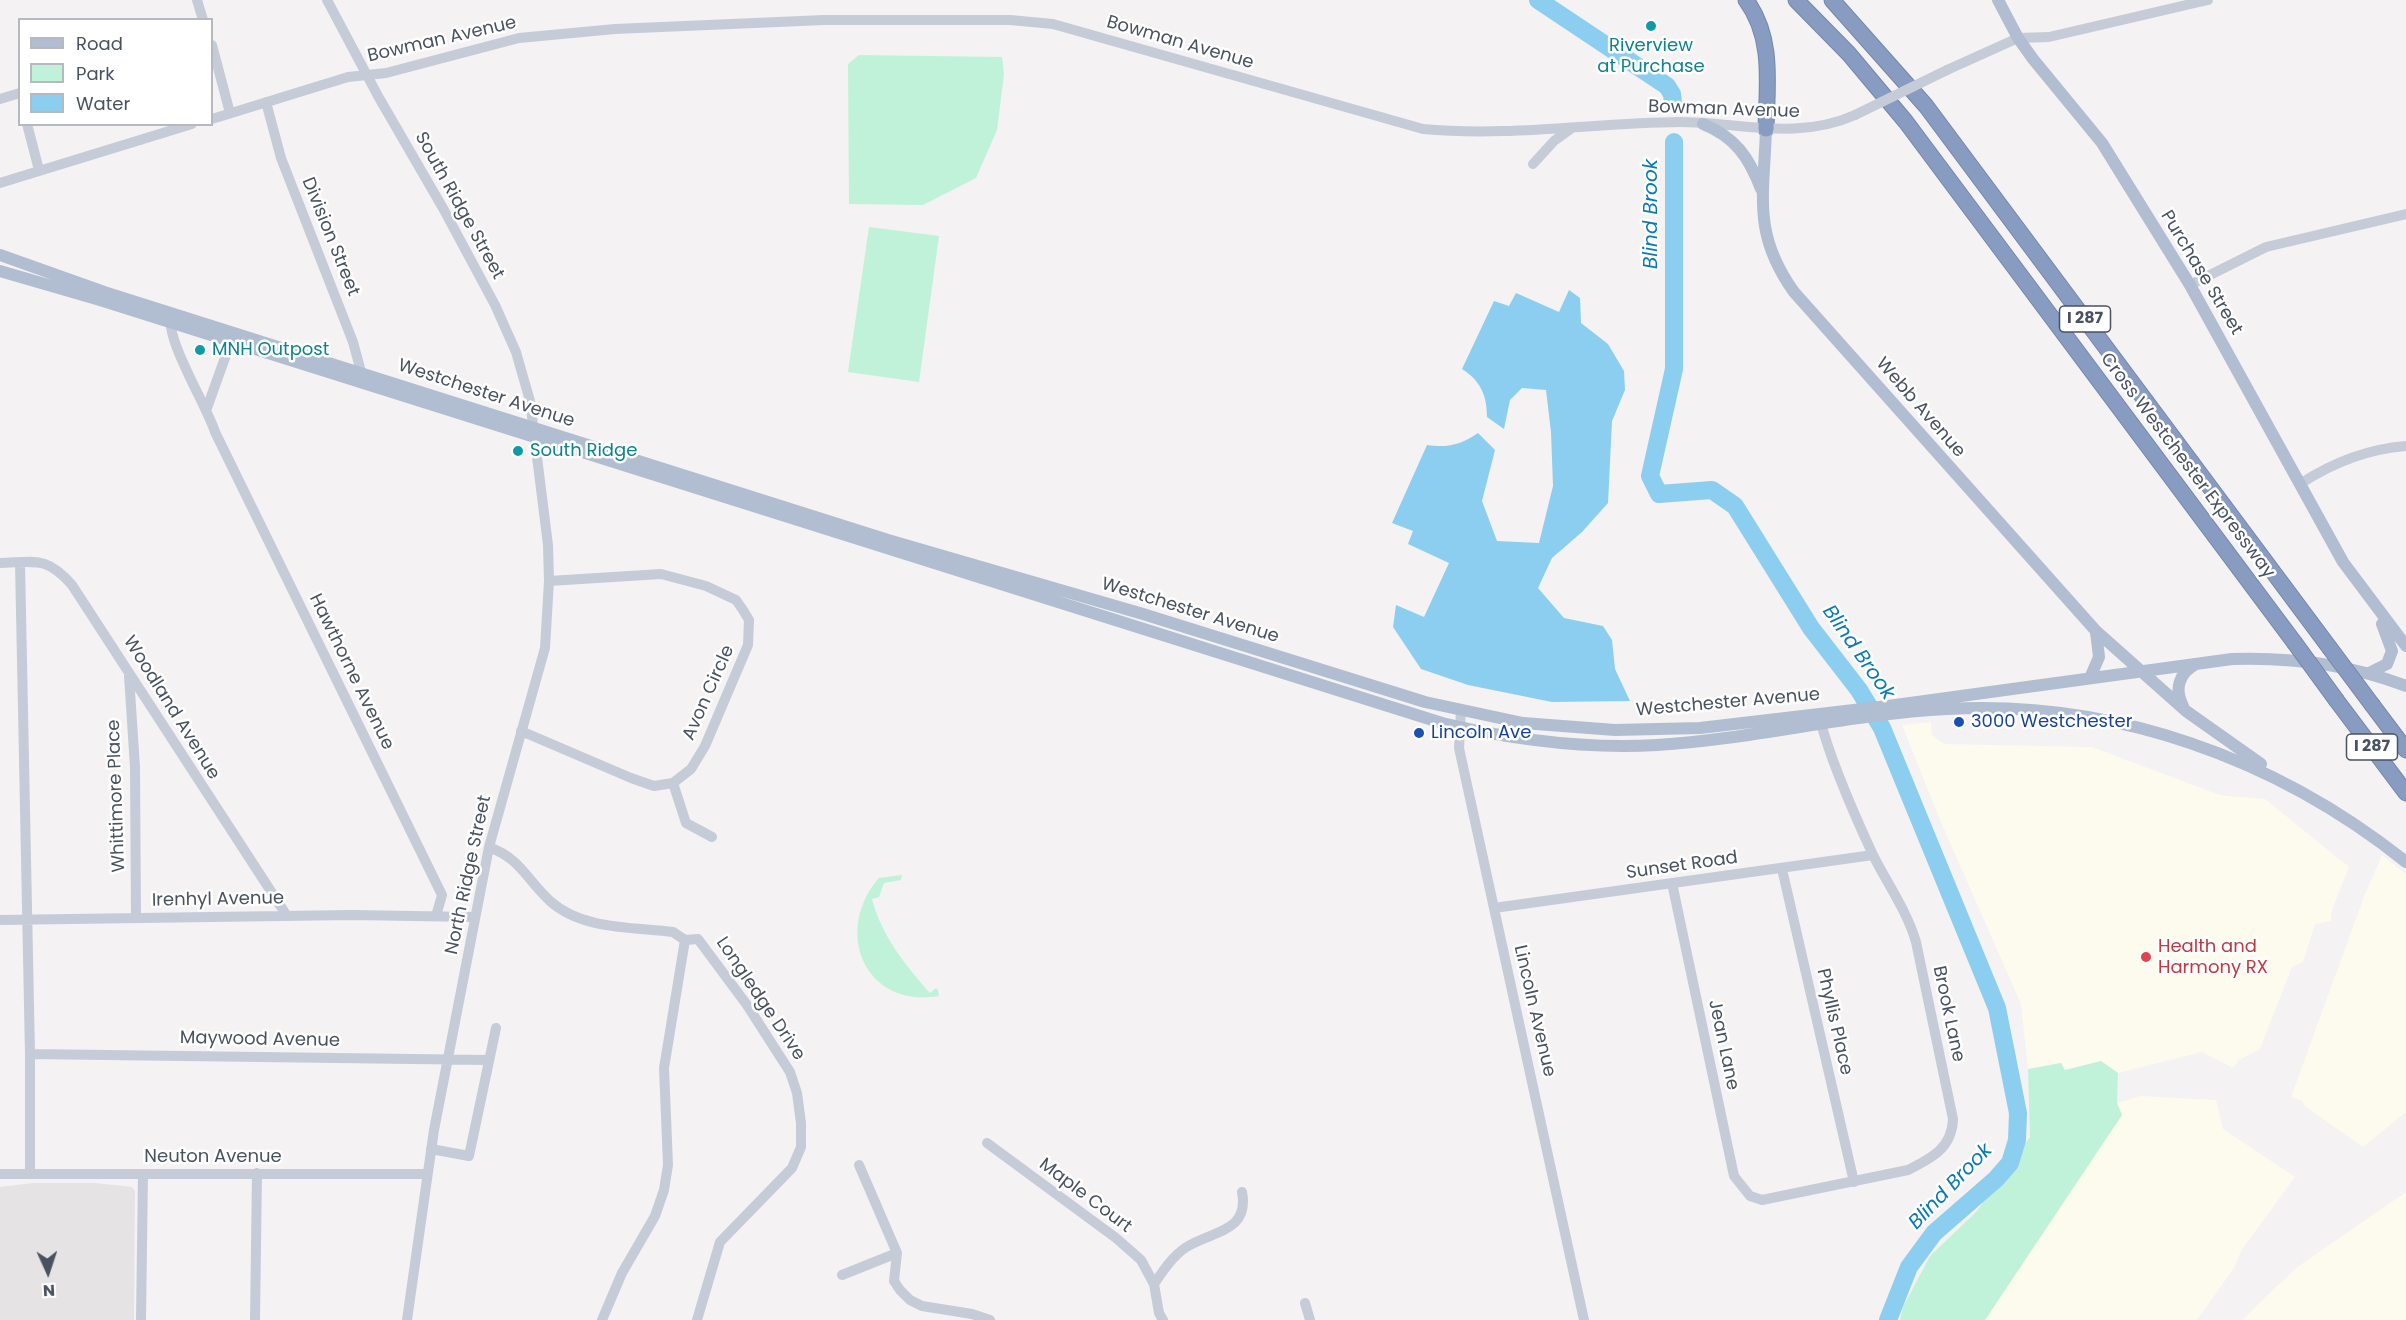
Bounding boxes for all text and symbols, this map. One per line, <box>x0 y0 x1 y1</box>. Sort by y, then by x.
street label: Bowman Avenue <box>366 12 518 68</box>
street label: Bowman Avenue <box>1104 12 1256 74</box>
legend <box>18 18 213 126</box>
marker: Riverview at Purchase <box>1644 19 1658 33</box>
text: Road <box>76 31 123 56</box>
place label: Riverview at Purchase <box>1597 35 1705 78</box>
text: Park <box>76 61 115 86</box>
text: Water <box>76 91 130 116</box>
street label: Bowman Avenue <box>1648 97 1800 123</box>
street label: South Ridge Street <box>410 129 508 283</box>
water label: Blind Brook <box>1640 159 1664 269</box>
street label: Division Street <box>296 175 364 299</box>
street label: Purchase Street <box>2155 207 2247 339</box>
road number: I 287 <box>2060 306 2110 332</box>
place label: MNH Outpost <box>212 339 329 361</box>
marker: MNH Outpost <box>193 343 207 357</box>
street label: Cross Westchester Expressway <box>2095 349 2279 583</box>
street label: Webb Avenue <box>1871 354 1969 462</box>
street label: Westchester Avenue <box>395 355 577 433</box>
place label: South Ridge <box>530 440 637 462</box>
marker: South Ridge <box>511 444 525 458</box>
street label: Westchester Avenue <box>1099 574 1281 648</box>
street label: Hawthorne Avenue <box>304 591 398 753</box>
water label: Blind Brook <box>1817 601 1899 705</box>
street label: Woodland Avenue <box>118 632 224 784</box>
street label: Avon Circle <box>678 642 740 744</box>
street label: Westchester Avenue <box>1635 684 1821 722</box>
place label: 3000 Westchester <box>1971 711 2132 733</box>
marker: 3000 Westchester <box>1952 715 1966 729</box>
street label: Whittimore Place <box>104 719 130 873</box>
place label: Lincoln Ave <box>1431 722 1531 744</box>
marker: Lincoln Ave <box>1412 726 1426 740</box>
road number: I 287 <box>2346 734 2398 760</box>
street label: North Ridge Street <box>442 793 496 957</box>
street label: Sunset Road <box>1625 847 1739 885</box>
street label: Irenhyl Avenue <box>152 888 284 912</box>
street label: Longledge Drive <box>711 933 809 1065</box>
place label: Health and Harmony RX <box>2158 936 2268 978</box>
street label: Lincoln Avenue <box>1508 943 1560 1079</box>
marker: Health and Harmony RX <box>2139 950 2153 964</box>
street label: Brook Lane <box>1927 964 1969 1064</box>
street label: Phyllis Place <box>1811 967 1857 1077</box>
street label: Jean Lane <box>1703 998 1743 1092</box>
street label: Maywood Avenue <box>180 1028 340 1052</box>
water label: Blind Brook <box>1904 1139 1998 1235</box>
street label: Neuton Avenue <box>144 1146 282 1168</box>
street label: Maple Court <box>1034 1154 1136 1238</box>
north arrow <box>18 1242 78 1302</box>
text: N <box>42 1279 56 1302</box>

